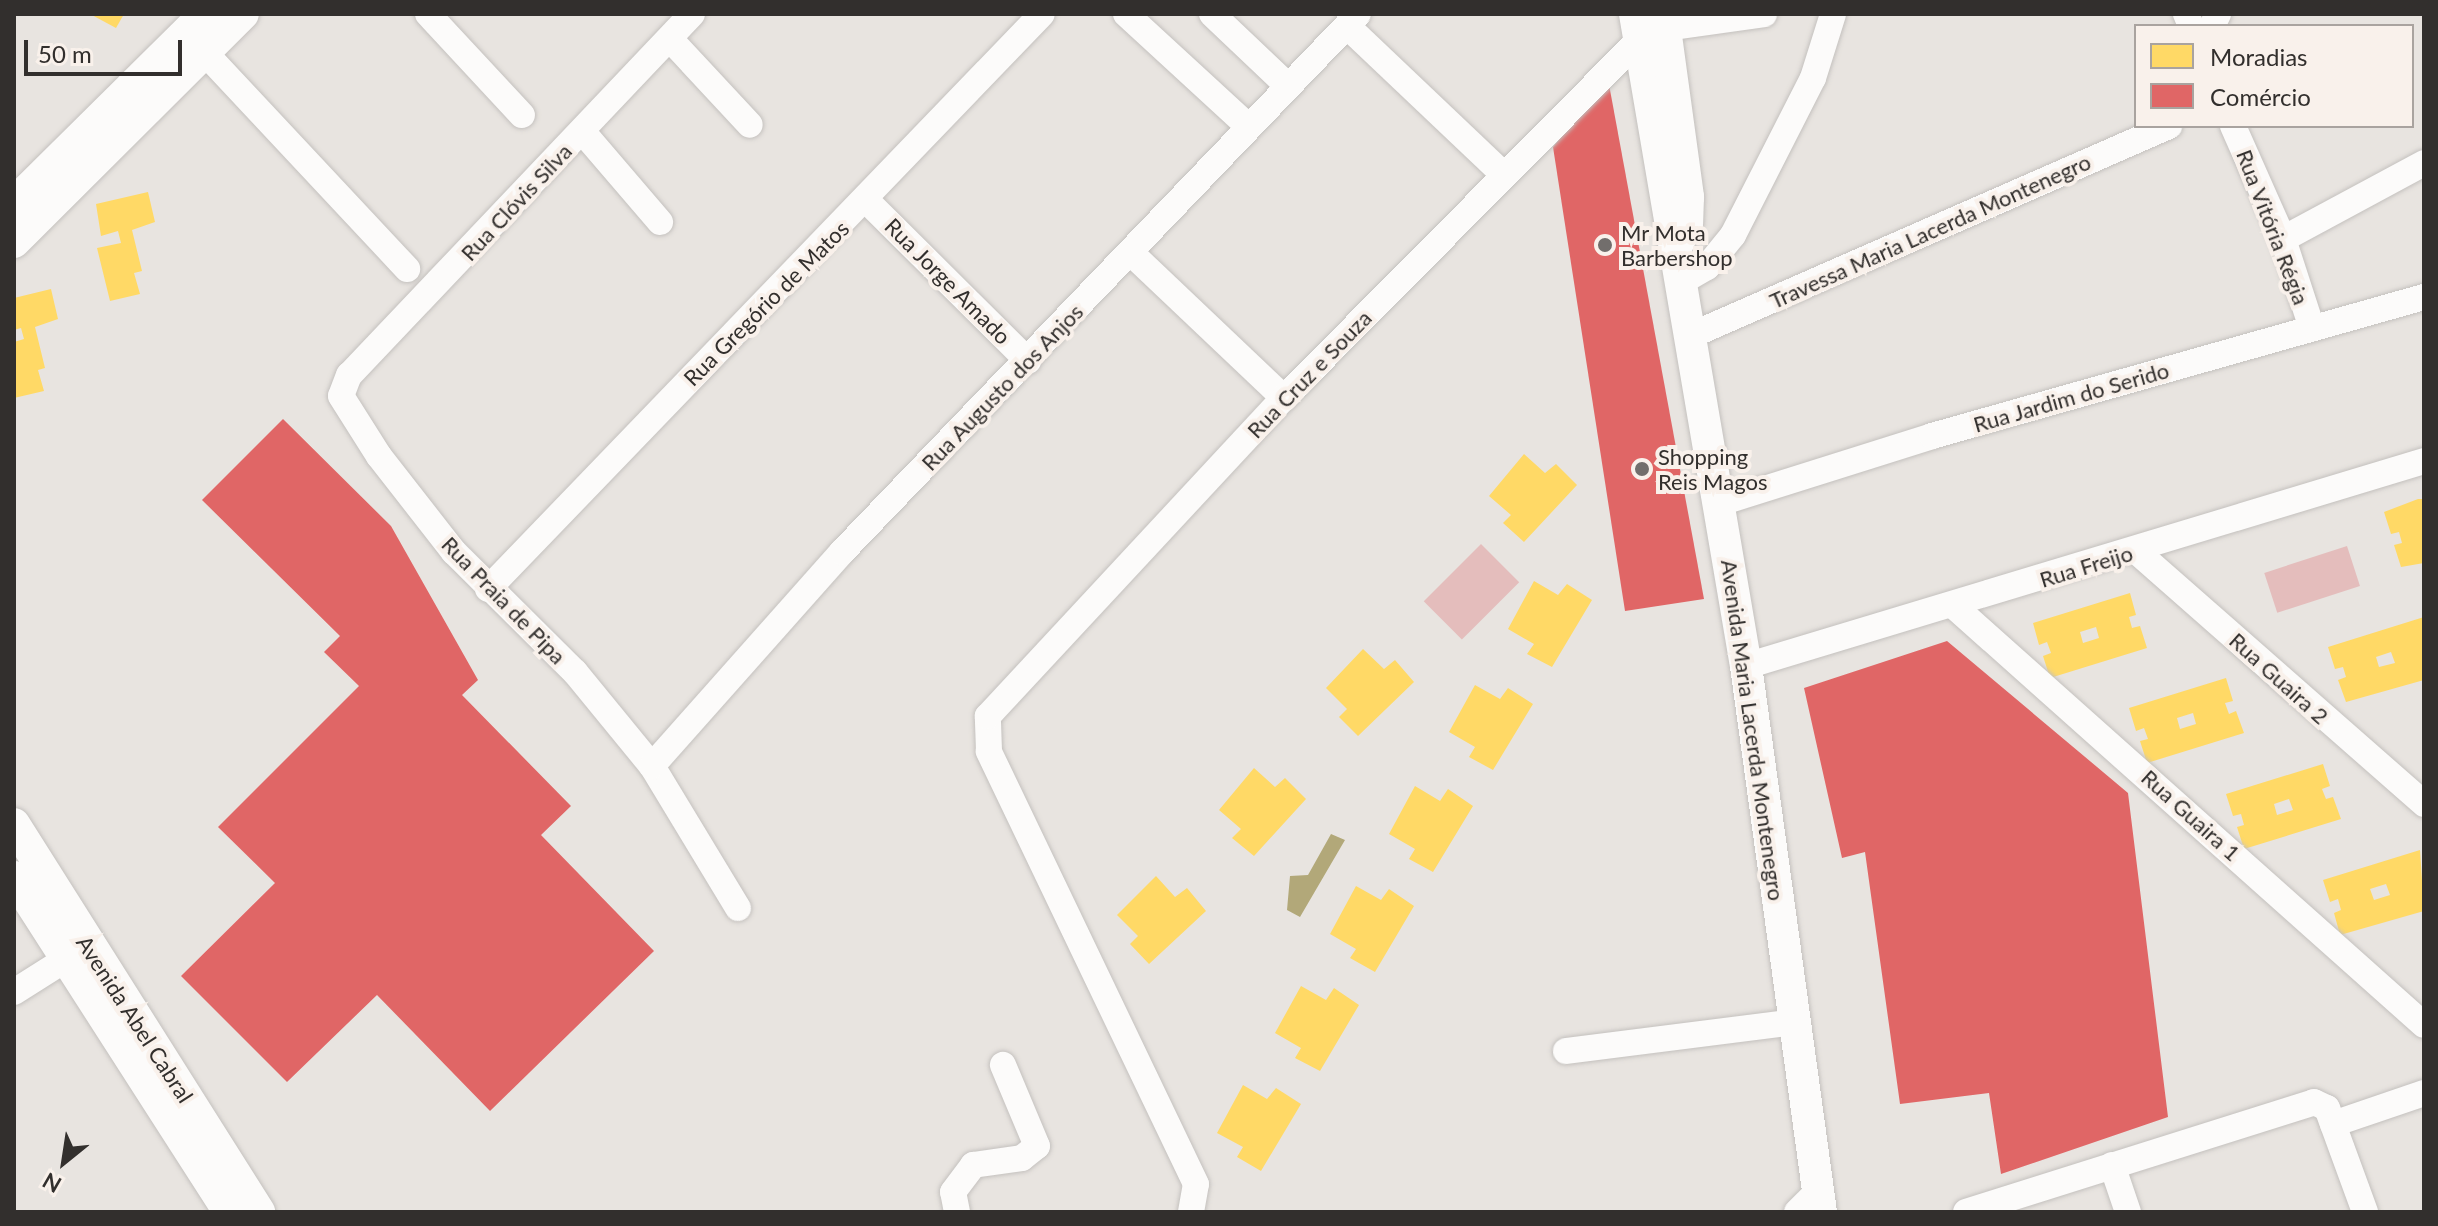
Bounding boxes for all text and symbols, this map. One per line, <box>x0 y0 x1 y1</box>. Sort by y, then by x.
scale bar <box>28 24 186 74</box>
legend <box>2134 24 2414 128</box>
text: 50 m <box>38 39 92 68</box>
text: Moradias <box>2210 42 2308 71</box>
text: Comércio <box>2210 82 2311 111</box>
street label: Rua Clóvis Silva <box>455 138 577 266</box>
street label: Rua Vitória Régia <box>2231 145 2315 309</box>
street label: Travessa Maria Lacerda Montenegro <box>1766 148 2094 314</box>
street label: Rua Jorge Amado <box>879 212 1017 350</box>
street label: Rua Gregório de Matos <box>678 215 854 391</box>
place label: Mr Mota Barbershop <box>1621 219 1732 270</box>
marker: Mr Mota Barbershop <box>1596 236 1614 254</box>
street label: Rua Augusto dos Anjos <box>915 298 1089 476</box>
street label: Rua Cruz e Souza <box>1241 305 1377 443</box>
street label: Rua Jardim do Serido <box>1970 356 2172 438</box>
place label: Shopping Reis Magos <box>1658 443 1767 494</box>
marker: Shopping Reis Magos <box>1633 460 1651 478</box>
street label: Rua Praia de Pipa <box>436 531 572 669</box>
street label: Rua Freijo <box>2036 539 2136 593</box>
street label: Avenida Maria Lacerda Montenegro <box>1716 558 1790 902</box>
street label: Rua Guaira 2 <box>2224 627 2334 729</box>
street label: Rua Guaira 1 <box>2136 764 2246 866</box>
street label: Avenida Abel Cabral <box>71 930 199 1108</box>
north arrow <box>24 1122 104 1202</box>
text: N <box>38 1167 66 1199</box>

